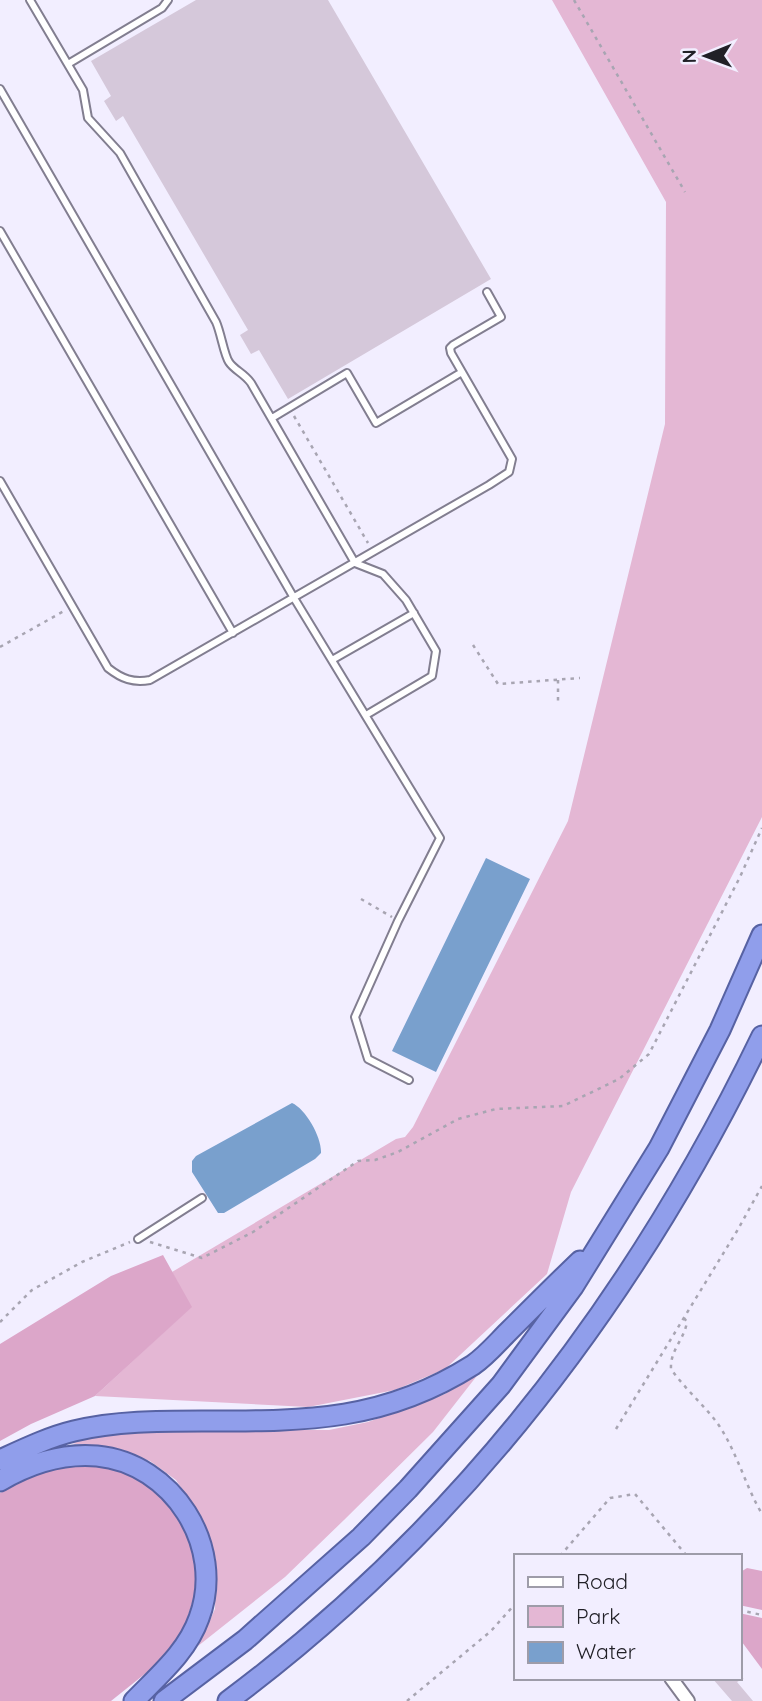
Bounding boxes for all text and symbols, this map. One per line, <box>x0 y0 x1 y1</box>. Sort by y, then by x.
north arrow <box>671 21 741 91</box>
text: N <box>677 49 701 63</box>
legend <box>514 1554 741 1680</box>
text: Road <box>576 1568 628 1594</box>
text: Park <box>576 1603 620 1629</box>
text: Water <box>576 1638 636 1664</box>

